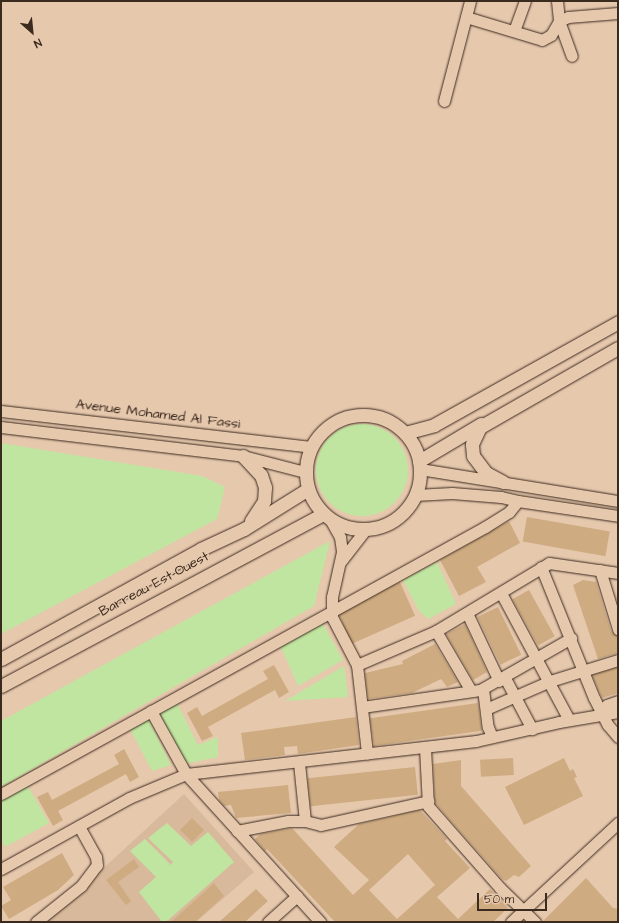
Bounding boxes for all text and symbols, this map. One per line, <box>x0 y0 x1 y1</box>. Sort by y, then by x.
north arrow <box>12 12 52 52</box>
text: N <box>31 35 44 51</box>
street label: Avenue Mohamed Al Fassi <box>75 396 241 432</box>
street label: Barreau Est-Ouest <box>96 548 212 620</box>
scale bar <box>479 885 549 911</box>
text: 50 m <box>484 891 514 908</box>

